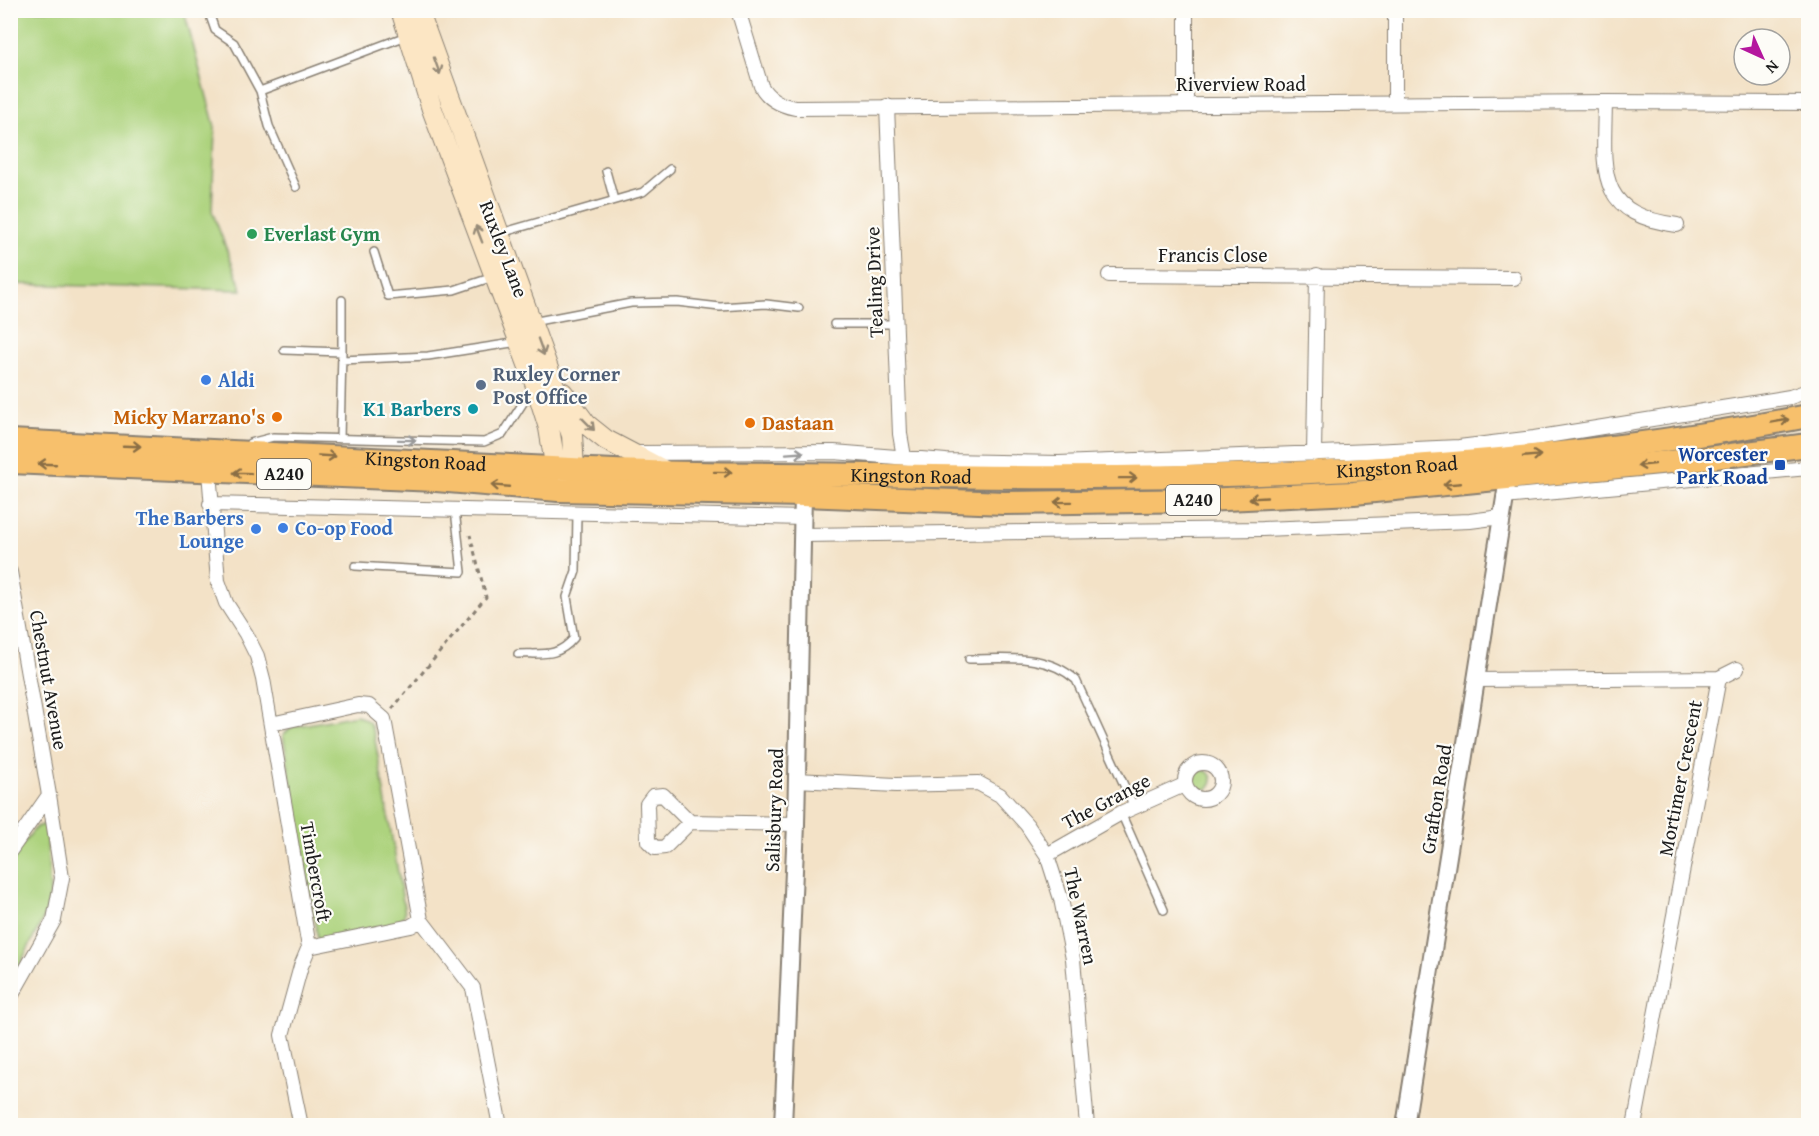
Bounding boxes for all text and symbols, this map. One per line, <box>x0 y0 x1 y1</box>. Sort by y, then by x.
north arrow <box>1732 27 1792 87</box>
text: N <box>1760 55 1785 80</box>
one-way arrow <box>432 56 443 75</box>
street label: Riverview Road <box>1176 69 1306 98</box>
street label: Ruxley Lane <box>473 196 536 301</box>
place label: Everlast Gym <box>264 219 380 248</box>
one-way arrow <box>472 225 483 243</box>
street label: Tealing Drive <box>857 226 890 338</box>
marker: Everlast Gym <box>245 227 259 241</box>
street label: Francis Close <box>1158 240 1268 269</box>
one-way arrow <box>536 337 547 356</box>
place label: Ruxley Corner Post Office <box>493 359 620 411</box>
place label: Aldi <box>218 365 255 394</box>
marker: Aldi <box>199 373 213 387</box>
marker: Ruxley Corner Post Office <box>474 378 488 392</box>
place label: K1 Barbers <box>363 394 461 423</box>
place label: Micky Marzano's <box>114 402 265 431</box>
marker: K1 Barbers <box>466 402 480 416</box>
place label: Dastaan <box>762 408 834 437</box>
marker: Micky Marzano's <box>270 410 284 424</box>
marker: Dastaan <box>743 416 757 430</box>
one-way arrow <box>1770 416 1789 427</box>
one-way arrow <box>581 417 596 432</box>
one-way arrow <box>396 434 416 445</box>
place label: Worcester Park Road <box>1676 439 1769 491</box>
one-way arrow <box>121 441 141 452</box>
street label: Kingston Road <box>364 443 487 478</box>
one-way arrow <box>784 447 804 458</box>
street label: Kingston Road <box>1336 448 1459 485</box>
one-way arrow <box>316 450 336 461</box>
one-way arrow <box>1522 450 1542 461</box>
one-way arrow <box>38 458 58 469</box>
marker: Worcester Park Road <box>1773 458 1787 472</box>
road number: A240 <box>257 459 311 489</box>
one-way arrow <box>1637 459 1657 470</box>
street label: Kingston Road <box>850 460 972 491</box>
one-way arrow <box>713 466 733 478</box>
one-way arrow <box>233 467 253 478</box>
one-way arrow <box>1117 472 1137 483</box>
one-way arrow <box>1443 479 1463 490</box>
one-way arrow <box>490 480 510 491</box>
road number: A240 <box>1166 485 1220 515</box>
one-way arrow <box>1248 492 1268 503</box>
one-way arrow <box>1053 496 1073 508</box>
place label: The Barbers Lounge <box>136 503 244 555</box>
place label: Co-op Food <box>295 513 393 542</box>
marker: Co-op Food <box>276 521 290 535</box>
marker: The Barbers Lounge <box>249 522 263 536</box>
street label: Chestnut Avenue <box>23 608 76 752</box>
street label: Mortimer Crescent <box>1650 697 1709 859</box>
street label: Grafton Road <box>1413 742 1459 856</box>
street label: Salisbury Road <box>757 747 790 872</box>
street label: The Grange <box>1057 765 1155 836</box>
street label: Timbercroft <box>293 820 340 924</box>
street label: The Warren <box>1057 865 1106 967</box>

